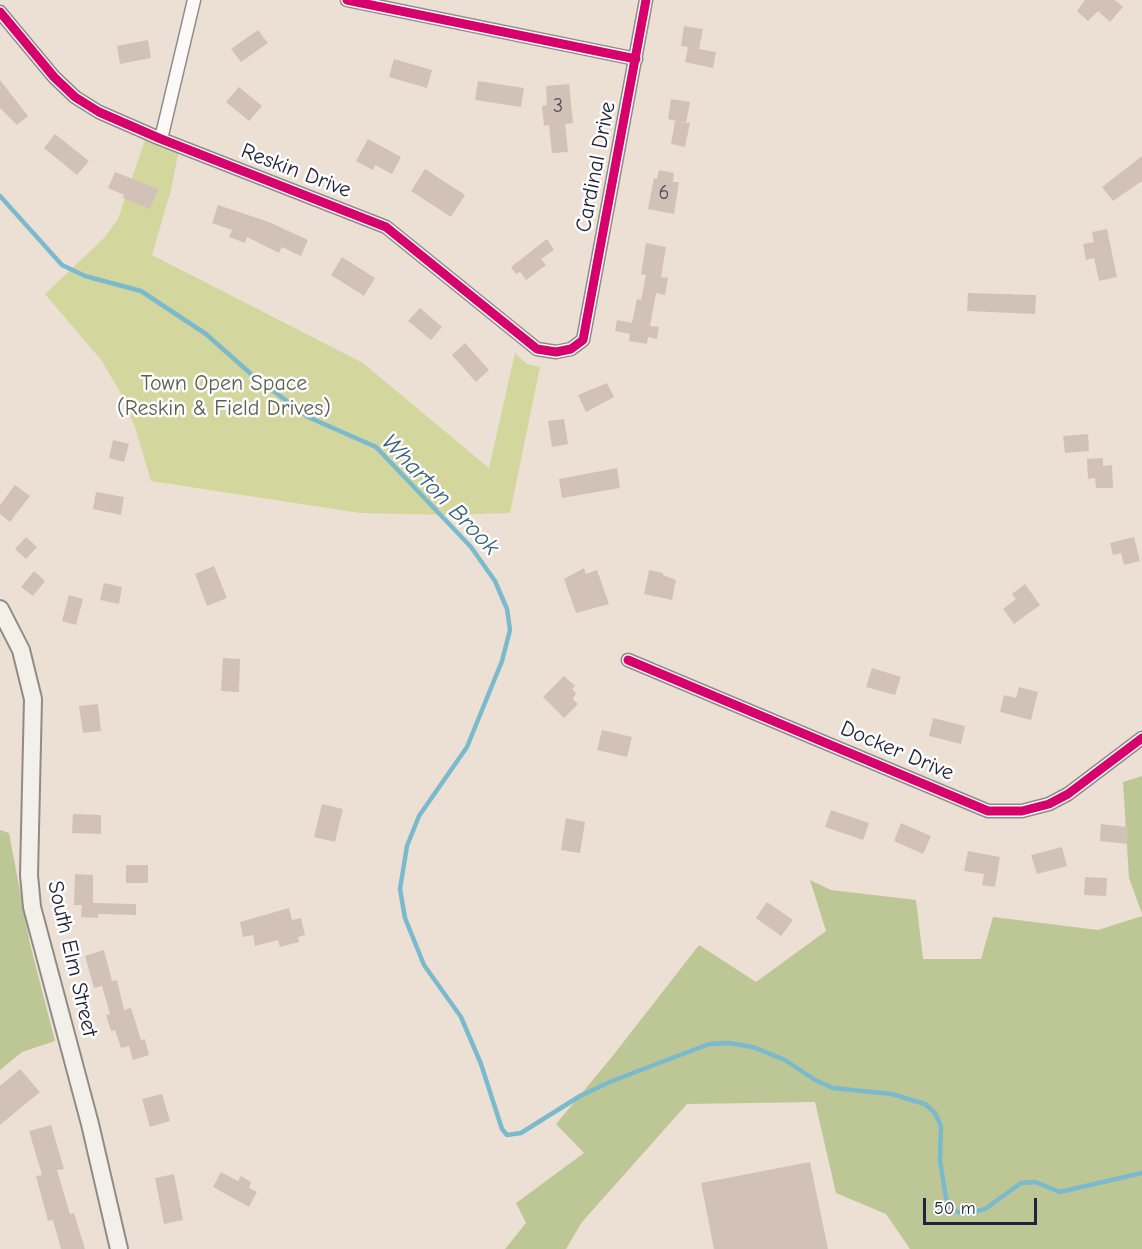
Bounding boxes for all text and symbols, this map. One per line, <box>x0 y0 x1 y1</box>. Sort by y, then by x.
house number: 3 <box>553 94 563 118</box>
street label: Cardinal Drive <box>570 99 622 235</box>
street label: Reskin Drive <box>237 138 355 204</box>
house number: 6 <box>659 181 669 205</box>
park label: Town Open Space (Reskin & Field Drives) <box>117 371 331 422</box>
water label: Wharton Brook <box>375 428 505 562</box>
street label: Docker Drive <box>836 715 958 787</box>
street label: South Elm Street <box>41 878 103 1040</box>
scale bar <box>926 1186 1040 1224</box>
text: 50 m <box>934 1198 976 1219</box>

